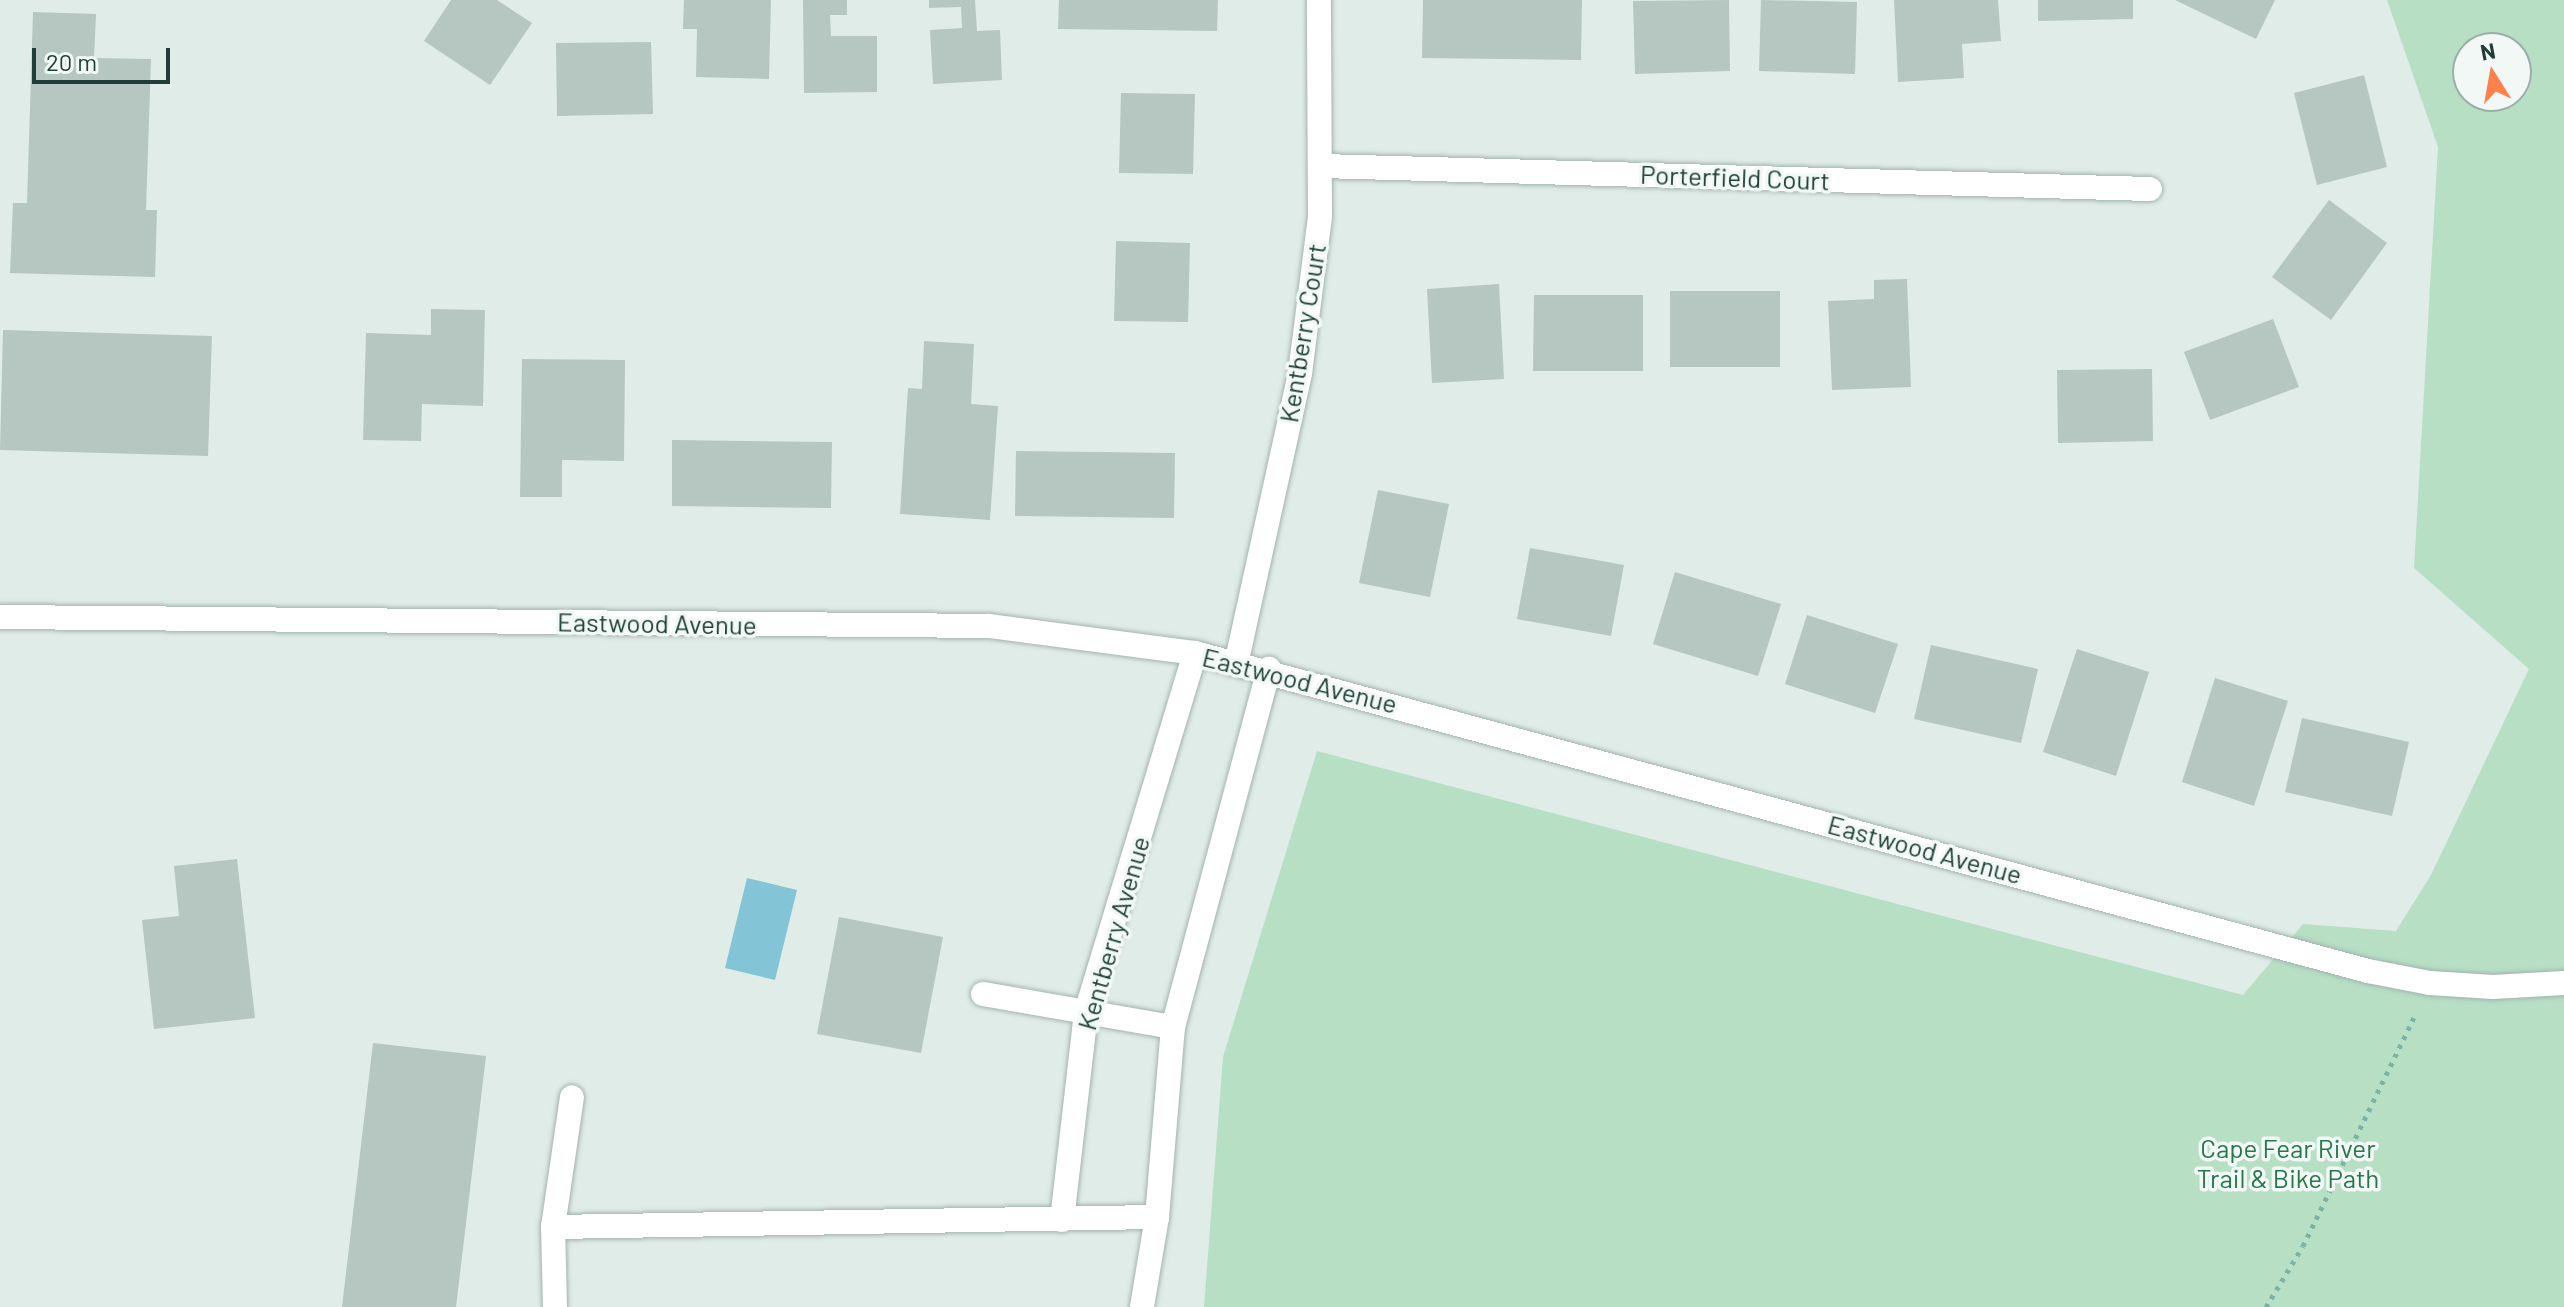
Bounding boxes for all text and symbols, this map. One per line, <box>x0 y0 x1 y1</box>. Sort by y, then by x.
scale bar <box>36 32 174 82</box>
north arrow <box>2452 32 2532 112</box>
text: N <box>2478 36 2497 65</box>
text: 20 m <box>46 47 97 76</box>
street label: Porterfield Court <box>1640 158 1830 196</box>
street label: Kentberry Court <box>1272 241 1332 425</box>
street label: Eastwood Avenue <box>557 606 757 640</box>
street label: Eastwood Avenue <box>1199 641 1401 719</box>
street label: Eastwood Avenue <box>1825 808 2025 890</box>
street label: Kentberry Avenue <box>1070 832 1156 1034</box>
park label: Cape Fear River Trail & Bike Path <box>2197 1132 2379 1194</box>

